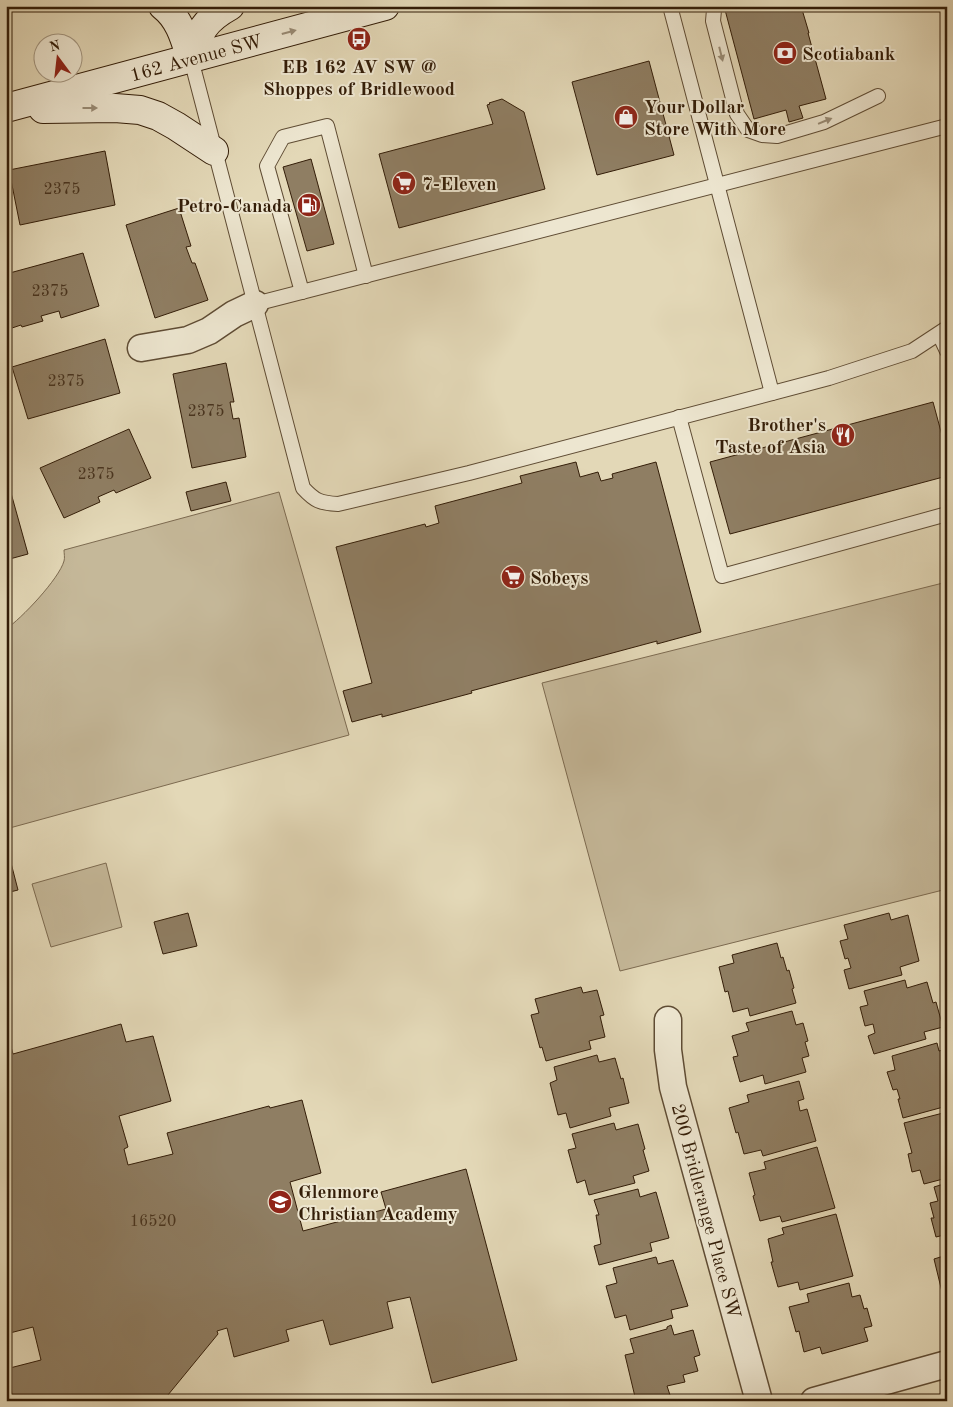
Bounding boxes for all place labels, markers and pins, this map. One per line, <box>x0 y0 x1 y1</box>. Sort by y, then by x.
bus stop icon: EB 162 AV SW @ Shoppes of Bridlewood <box>346 26 372 52</box>
bank icon: Scotiabank <box>772 40 798 66</box>
place label: Scotiabank <box>802 46 896 65</box>
place label: EB 162 AV SW @ Shoppes of Bridlewood <box>263 59 455 100</box>
place label: Your Dollar Store With More <box>644 99 786 140</box>
shop icon: Your Dollar Store With More <box>613 104 639 130</box>
supermarket icon: 7-Eleven <box>391 170 417 196</box>
place label: 7-Eleven <box>422 176 497 195</box>
fuel station icon: Petro-Canada <box>296 192 322 218</box>
place label: Petro-Canada <box>177 198 292 217</box>
place label: Brother's Taste of Asia <box>715 417 826 458</box>
restaurant icon: Brother's Taste of Asia <box>830 422 856 448</box>
supermarket icon: Sobeys <box>500 564 526 590</box>
place label: Sobeys <box>530 570 588 589</box>
place label: Glenmore Christian Academy <box>298 1184 458 1225</box>
school or university icon: Glenmore Christian Academy <box>267 1189 293 1215</box>

